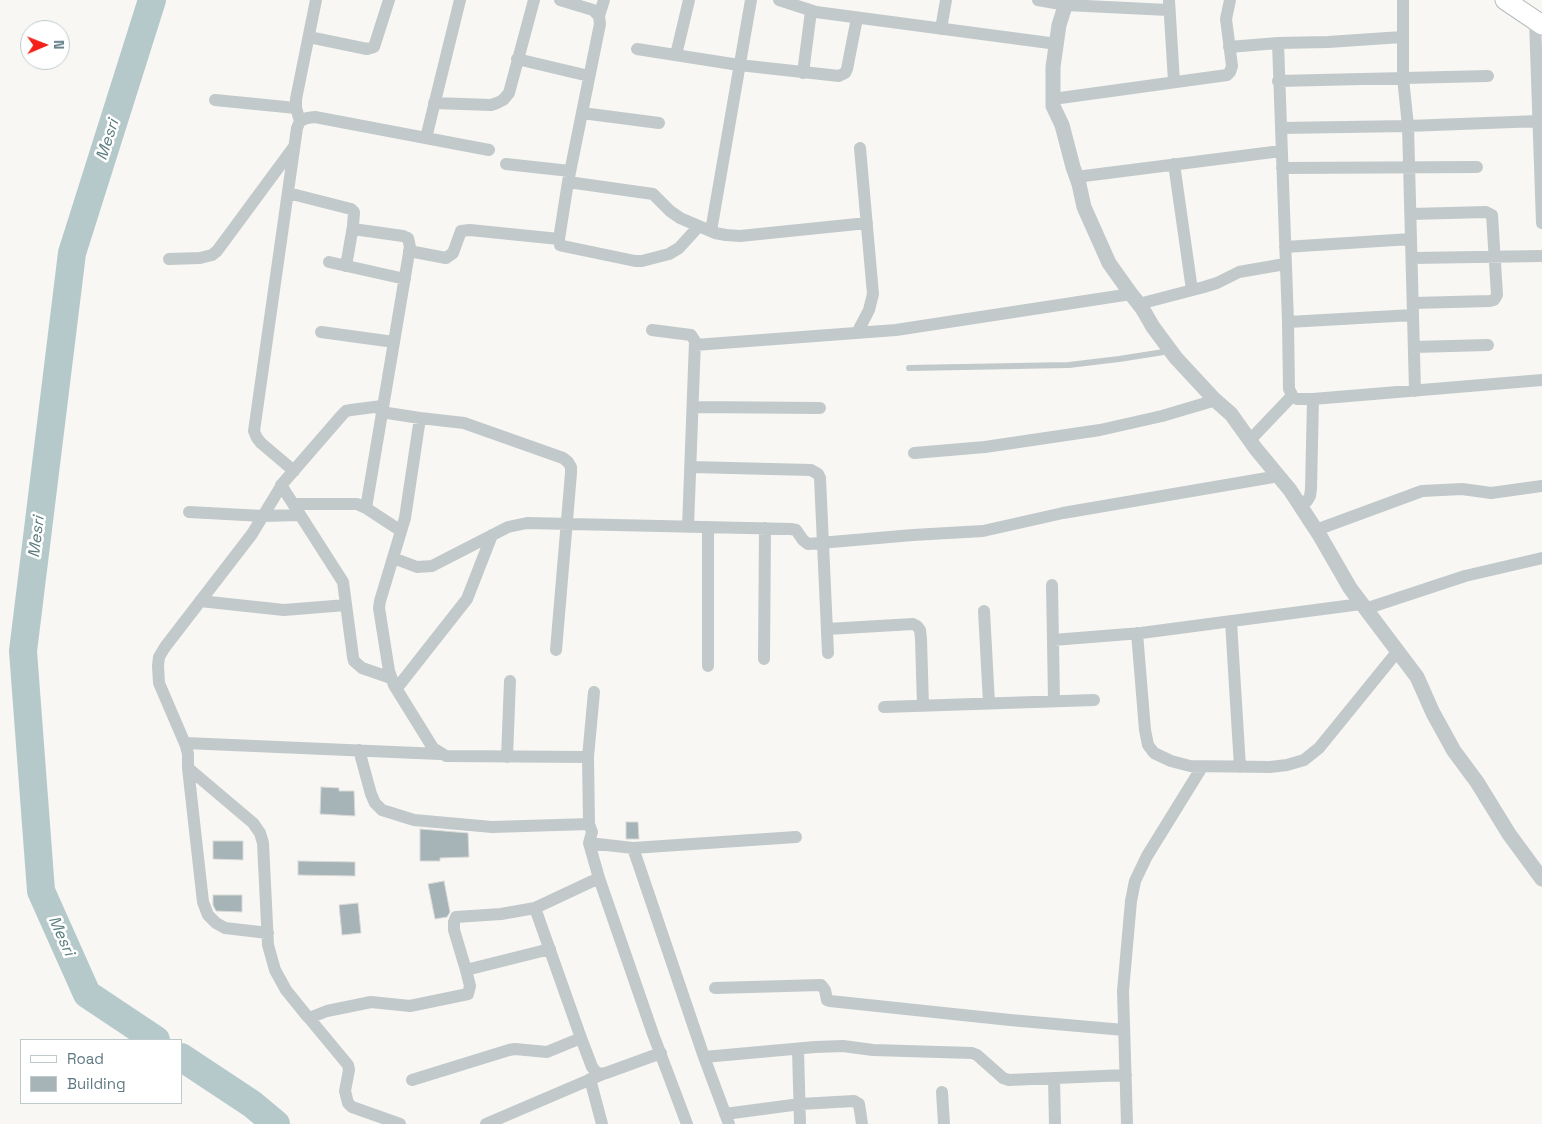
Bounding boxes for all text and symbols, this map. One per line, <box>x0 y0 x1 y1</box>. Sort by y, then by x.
north arrow <box>20 20 70 70</box>
text: N <box>50 40 68 50</box>
water label: Mesri <box>92 117 124 163</box>
water label: Mesri <box>25 515 49 559</box>
water label: Mesri <box>44 913 78 959</box>
legend <box>20 1039 182 1104</box>
text: Road <box>67 1049 104 1068</box>
text: Building <box>67 1074 126 1093</box>

